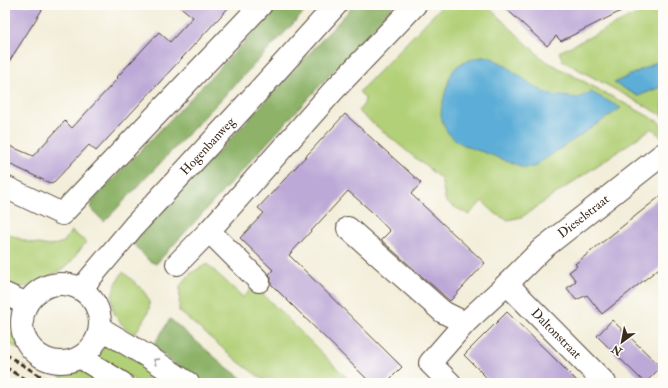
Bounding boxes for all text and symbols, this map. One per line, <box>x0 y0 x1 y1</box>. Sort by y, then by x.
street label: Hogenbanweg <box>177 113 239 179</box>
street label: Dieselstraat <box>555 191 612 242</box>
street label: Daltonstraat <box>528 305 585 362</box>
north arrow <box>602 322 642 362</box>
text: N <box>608 341 625 359</box>
one-way arrow <box>153 359 160 366</box>

